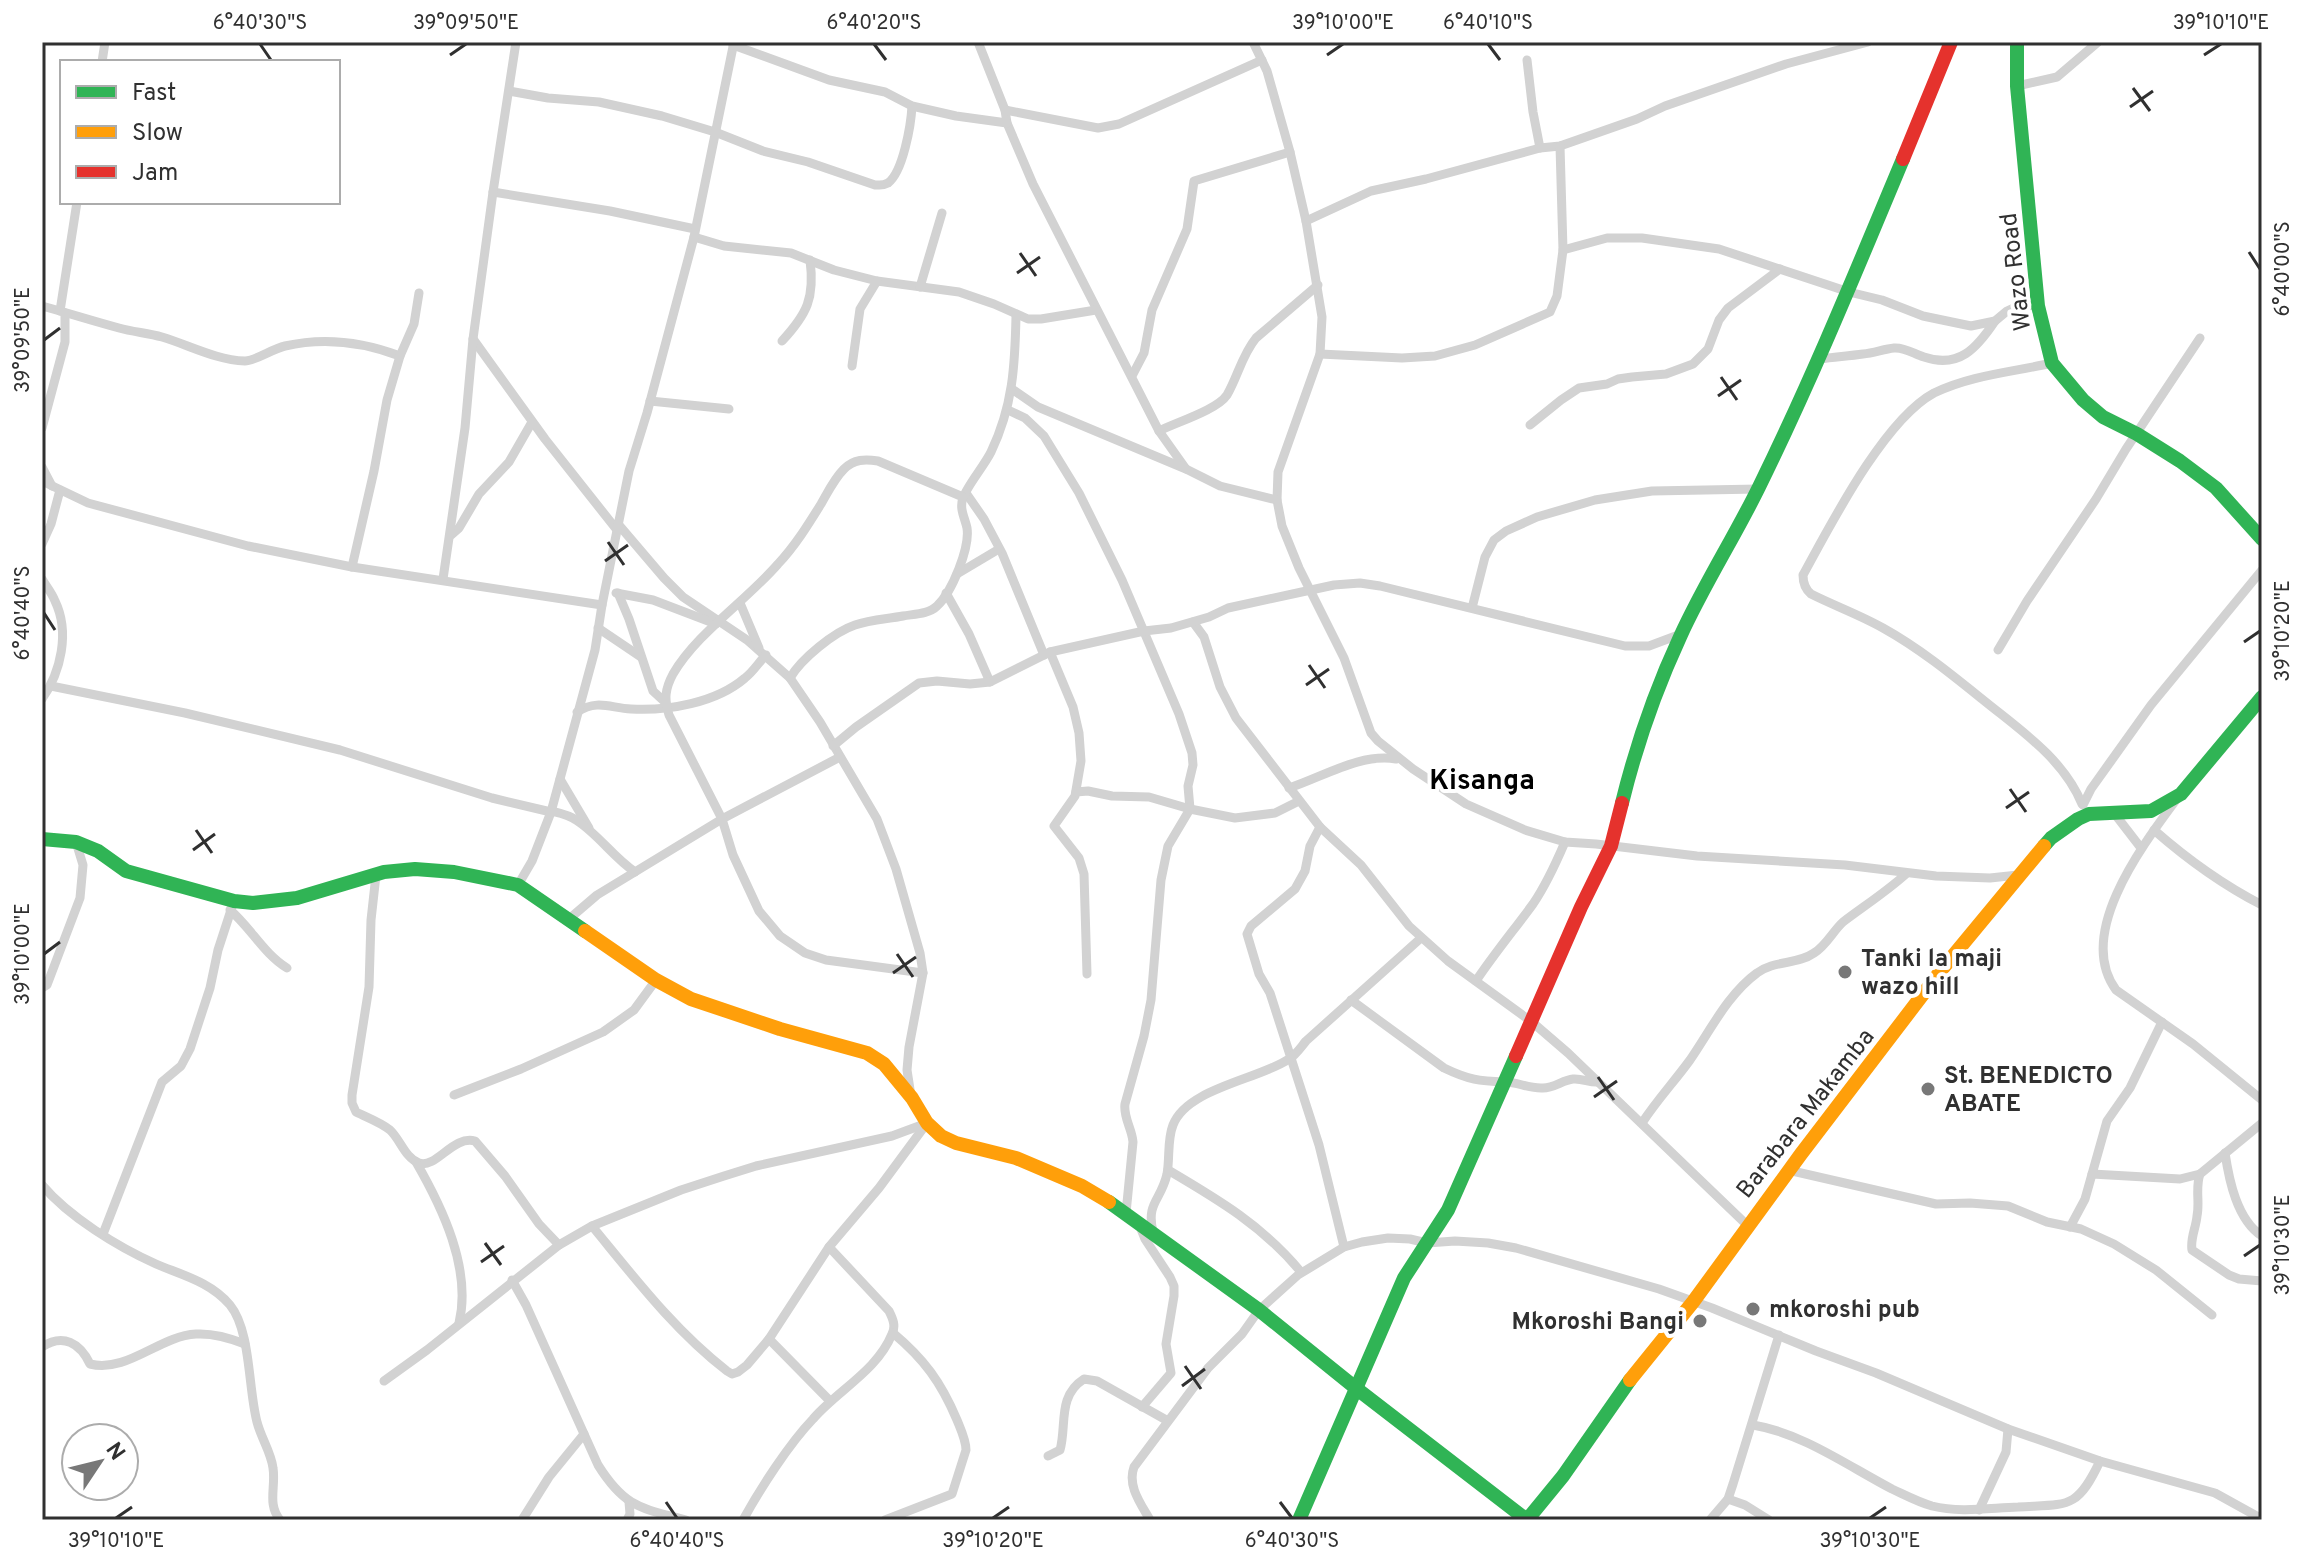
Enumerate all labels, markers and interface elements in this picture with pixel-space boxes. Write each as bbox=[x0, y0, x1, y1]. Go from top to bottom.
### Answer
text: 6°40'30"S bbox=[213, 11, 307, 37]
text: 39°09'50"E bbox=[413, 11, 519, 37]
text: 6°40'20"S bbox=[827, 11, 921, 37]
text: 39°10'00"E bbox=[1292, 11, 1394, 37]
text: 6°40'10"S bbox=[1443, 11, 1533, 37]
text: 39°10'10"E bbox=[2173, 11, 2269, 37]
legend bbox=[60, 60, 340, 204]
text: Fast bbox=[132, 79, 176, 109]
text: Slow bbox=[132, 119, 183, 149]
text: Jam bbox=[132, 159, 178, 189]
street label: Wazo Road bbox=[1995, 211, 2039, 332]
text: 6°40'00"S bbox=[2271, 221, 2297, 317]
text: 39°09'50"E bbox=[11, 287, 37, 393]
text: 6°40'40"S bbox=[11, 566, 37, 660]
text: 39°10'20"E bbox=[2271, 580, 2297, 682]
district label: Kisanga bbox=[1429, 764, 1535, 800]
text: 39°10'00"E bbox=[11, 903, 37, 1005]
place label: Tanki la maji wazo hill bbox=[1861, 945, 2002, 1003]
marker: Tanki la maji wazo hill bbox=[1836, 963, 1854, 981]
street label: Barabara Makamba bbox=[1731, 1023, 1882, 1205]
place label: St. BENEDICTO ABATE bbox=[1944, 1062, 2113, 1120]
marker: St. BENEDICTO ABATE bbox=[1919, 1080, 1937, 1098]
text: 39°10'30"E bbox=[2271, 1194, 2297, 1296]
place label: mkoroshi pub bbox=[1769, 1296, 1920, 1326]
marker: mkoroshi pub bbox=[1744, 1300, 1762, 1318]
place label: Mkoroshi Bangi bbox=[1512, 1308, 1684, 1338]
marker: Mkoroshi Bangi bbox=[1691, 1312, 1709, 1330]
north arrow bbox=[60, 1422, 140, 1502]
text: N bbox=[99, 1438, 130, 1466]
text: 39°10'10"E bbox=[68, 1529, 164, 1555]
text: 6°40'40"S bbox=[630, 1529, 724, 1555]
text: 39°10'20"E bbox=[942, 1529, 1044, 1555]
text: 6°40'30"S bbox=[1245, 1529, 1339, 1555]
text: 39°10'30"E bbox=[1819, 1529, 1921, 1555]

